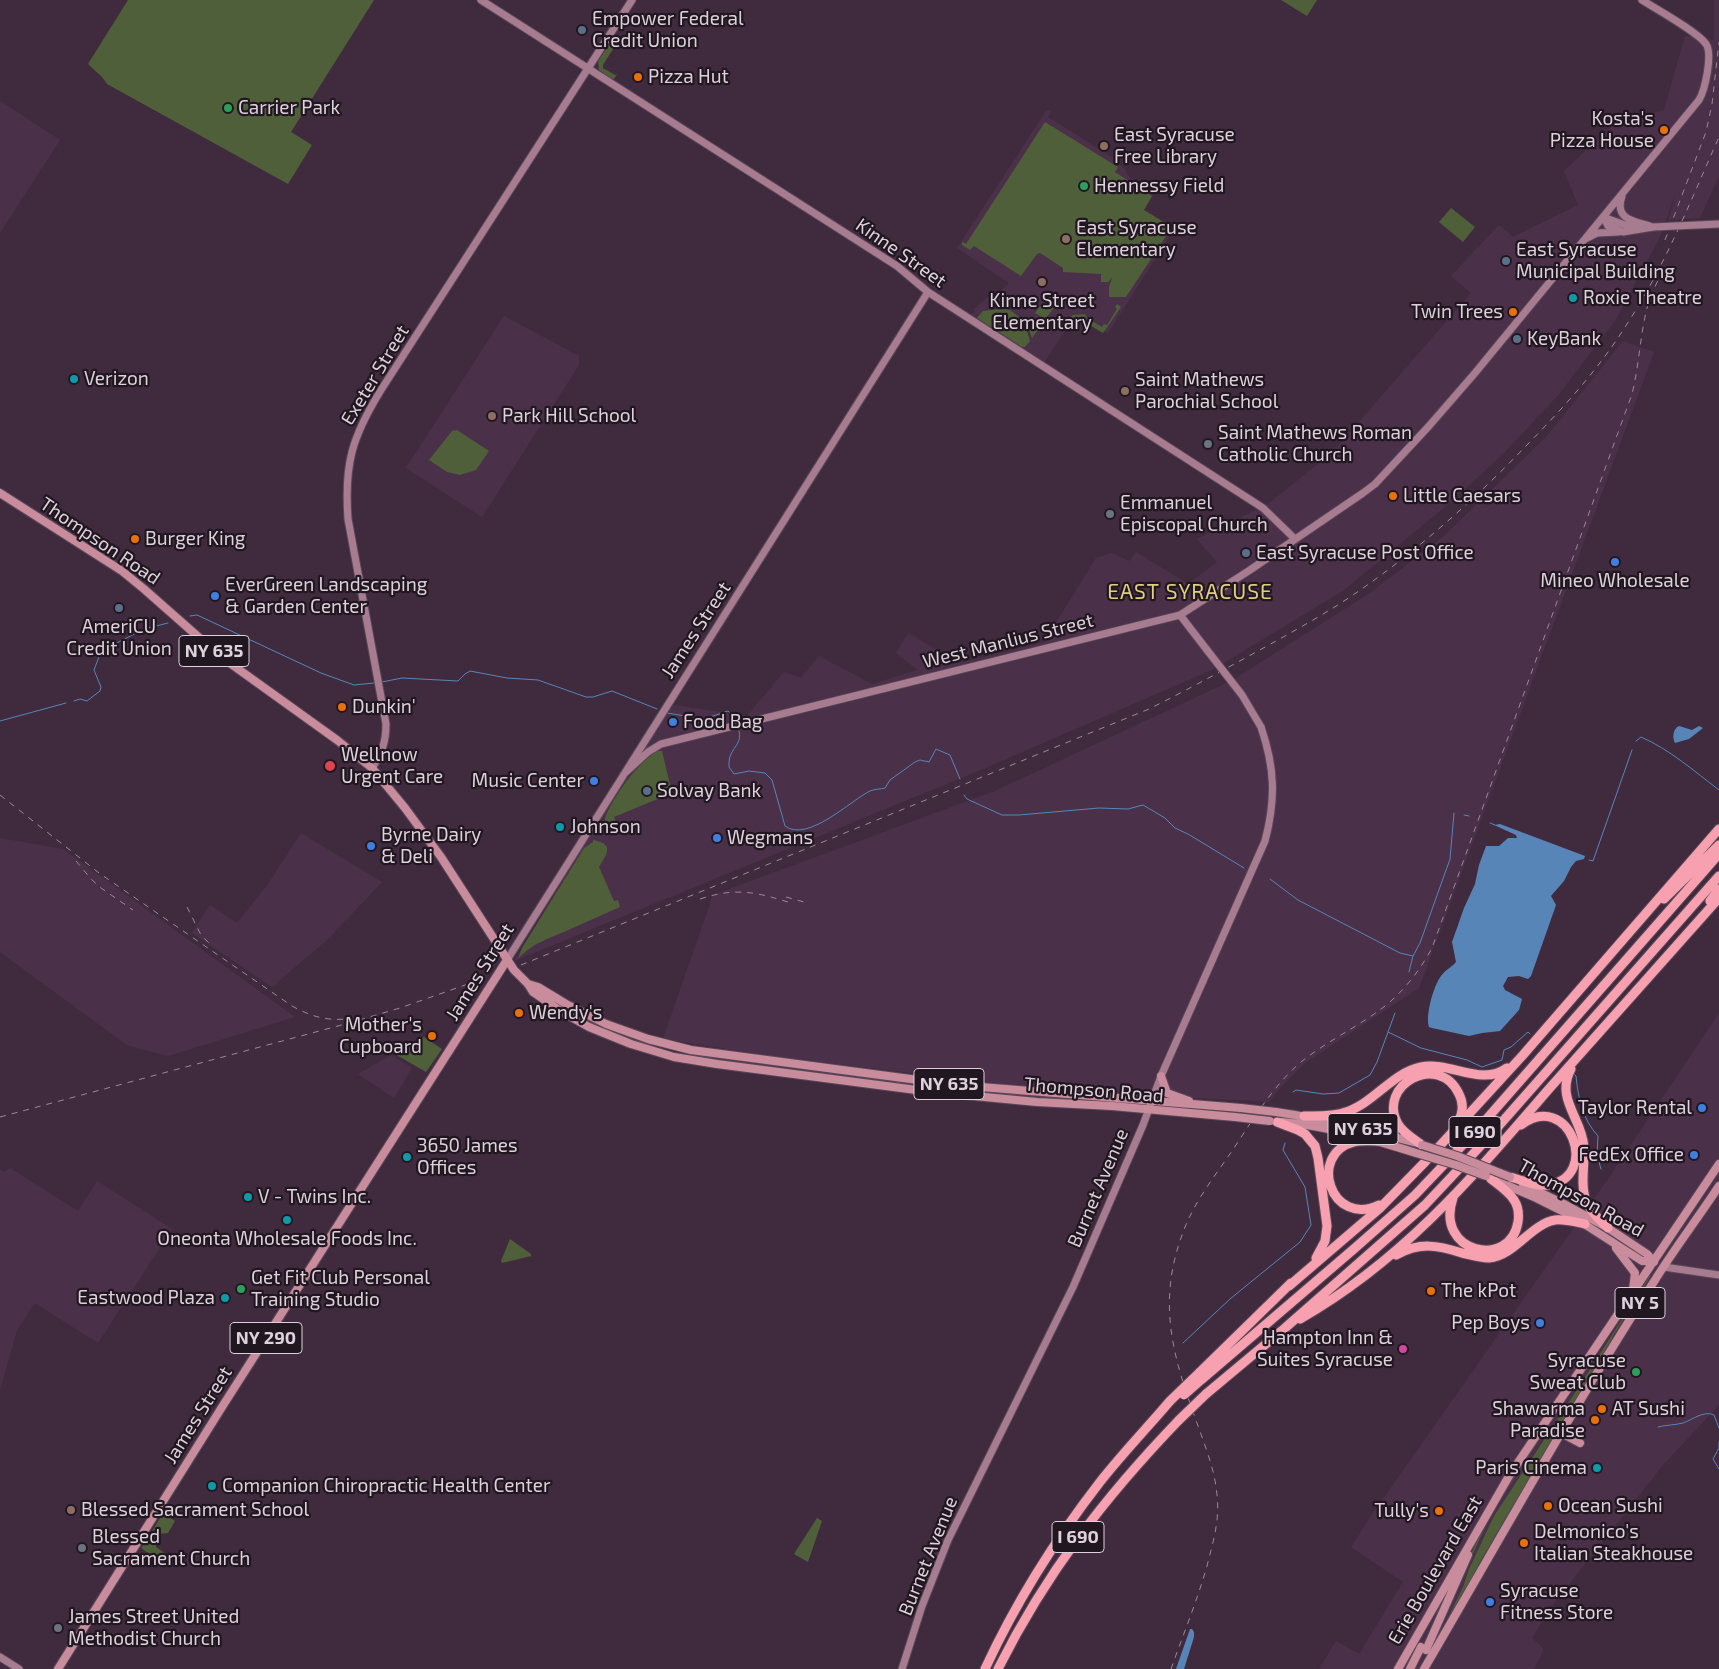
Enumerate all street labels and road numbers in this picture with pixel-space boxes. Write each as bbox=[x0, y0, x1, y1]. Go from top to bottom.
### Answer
street label: Kinne Street bbox=[851, 213, 951, 293]
street label: Exeter Street bbox=[336, 321, 414, 429]
street label: Thompson Road bbox=[36, 492, 164, 590]
street label: James Street bbox=[656, 577, 736, 683]
street label: West Manlius Street bbox=[920, 609, 1096, 673]
road number: NY 635 bbox=[179, 636, 249, 666]
street label: James Street bbox=[441, 919, 519, 1025]
road number: NY 635 bbox=[914, 1068, 984, 1100]
street label: Thompson Road bbox=[1023, 1073, 1165, 1107]
road number: NY 635 bbox=[1328, 1114, 1398, 1144]
road number: I 690 bbox=[1449, 1116, 1501, 1148]
street label: Burnet Avenue bbox=[1063, 1125, 1133, 1251]
street label: Thompson Road bbox=[1514, 1154, 1648, 1242]
road number: NY 5 bbox=[1615, 1288, 1665, 1319]
road number: NY 290 bbox=[230, 1322, 302, 1354]
street label: James Street bbox=[159, 1362, 237, 1468]
street label: Erie Boulevard East bbox=[1383, 1492, 1487, 1648]
street label: Burnet Avenue bbox=[894, 1493, 962, 1619]
road number: I 690 bbox=[1052, 1521, 1104, 1552]

